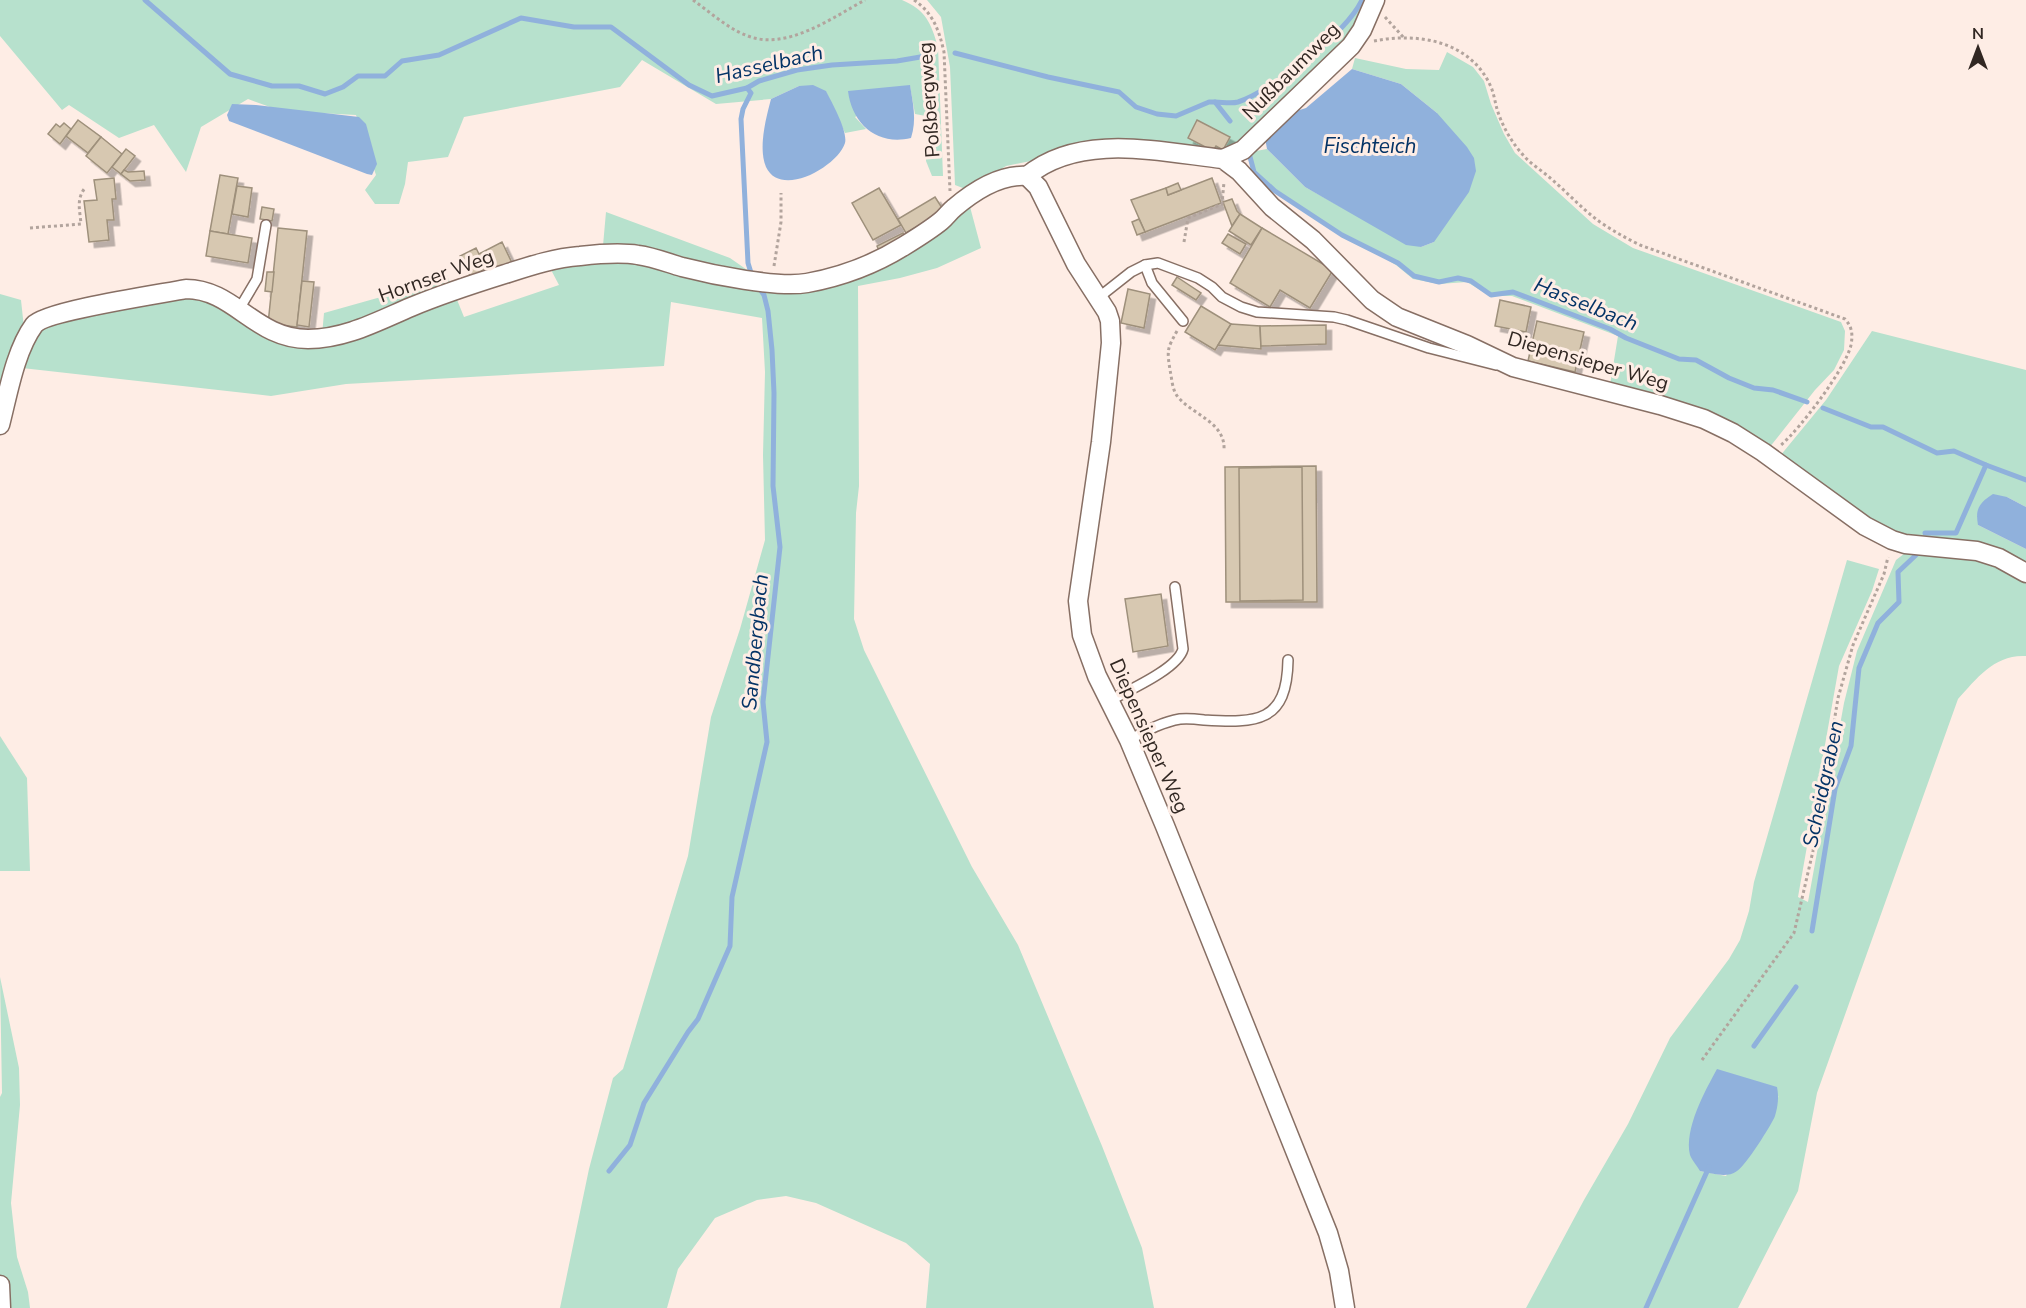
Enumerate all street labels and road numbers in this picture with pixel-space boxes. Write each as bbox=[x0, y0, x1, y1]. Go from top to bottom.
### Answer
street label: Nußbaumweg bbox=[1236, 16, 1346, 126]
street label: Poßbergweg bbox=[911, 41, 947, 159]
street label: Hornser Weg bbox=[375, 243, 497, 309]
street label: Diepensieper Weg bbox=[1504, 325, 1672, 397]
street label: Diepensieper Weg bbox=[1103, 654, 1195, 818]

